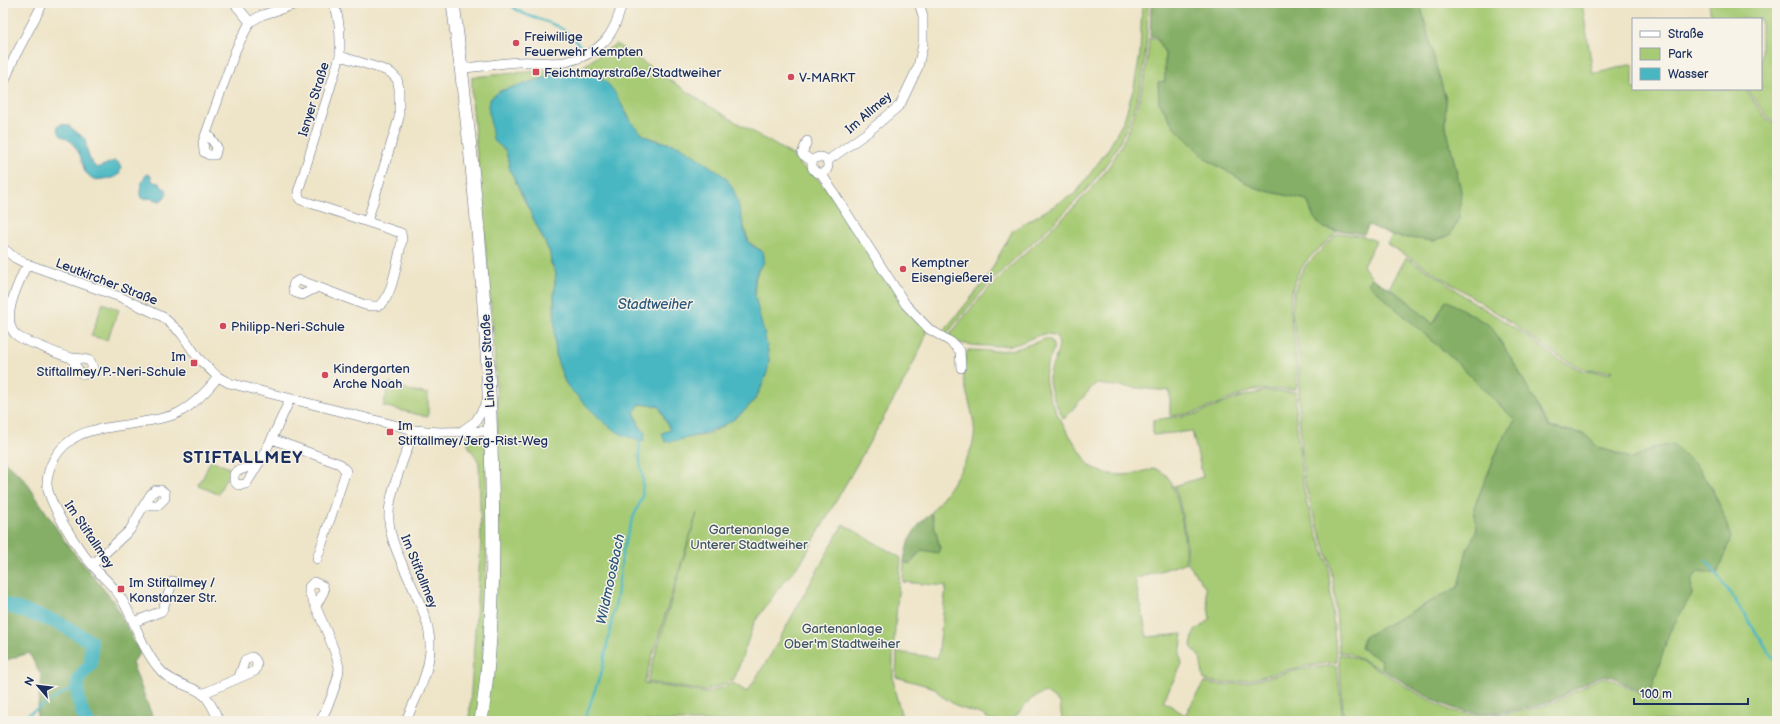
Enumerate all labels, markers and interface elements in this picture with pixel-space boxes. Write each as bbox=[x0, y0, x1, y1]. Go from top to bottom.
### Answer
legend bbox=[1632, 18, 1762, 90]
text: Straße bbox=[1668, 27, 1704, 42]
place label: Freiwillige Feuerwehr Kempten bbox=[524, 29, 643, 60]
marker: Freiwillige Feuerwehr Kempten bbox=[511, 38, 521, 48]
text: Park bbox=[1668, 47, 1692, 62]
street label: Isnyer Straße bbox=[295, 60, 333, 139]
place label: Feichtmayrstraße/Stadtweiher bbox=[544, 65, 721, 81]
marker: Feichtmayrstraße/Stadtweiher bbox=[531, 67, 541, 77]
text: Wasser bbox=[1668, 67, 1709, 82]
place label: V-MARKT bbox=[799, 70, 856, 86]
marker: V-MARKT bbox=[786, 72, 796, 82]
street label: Im Allmey bbox=[842, 88, 895, 137]
street label: Leutkircher Straße bbox=[53, 255, 160, 309]
place label: Kemptner Eisengießerei bbox=[911, 255, 992, 286]
marker: Kemptner Eisengießerei bbox=[898, 264, 908, 274]
water label: Stadtweiher bbox=[618, 296, 693, 313]
street label: Lindauer Straße bbox=[478, 313, 498, 408]
place label: Philipp-Neri-Schule bbox=[231, 319, 345, 335]
marker: Philipp-Neri-Schule bbox=[218, 321, 228, 331]
place label: Im Stiftallmey/P.-Neri-Schule bbox=[37, 349, 186, 380]
marker: Im Stiftallmey/P.-Neri-Schule bbox=[189, 358, 199, 368]
place label: Kindergarten Arche Noah bbox=[333, 361, 410, 392]
marker: Kindergarten Arche Noah bbox=[320, 370, 330, 380]
place label: Im Stiftallmey/Jerg-Rist-Weg bbox=[398, 418, 548, 449]
marker: Im Stiftallmey/Jerg-Rist-Weg bbox=[385, 427, 395, 437]
district label: STIFTALLMEY bbox=[183, 448, 303, 468]
street label: Im Stiftallmey bbox=[61, 498, 118, 571]
park label: Gartenanlage Unterer Stadtweiher bbox=[690, 522, 808, 553]
street label: Im Stiftallmey bbox=[397, 532, 441, 611]
water label: Wildmoosbach bbox=[593, 532, 628, 626]
place label: Im Stiftallmey / Konstanzer Str. bbox=[129, 575, 217, 606]
marker: Im Stiftallmey / Konstanzer Str. bbox=[116, 584, 126, 594]
park label: Gartenanlage Ober'm Stadtweiher bbox=[784, 621, 900, 652]
north arrow bbox=[18, 666, 58, 706]
text: N bbox=[22, 675, 37, 688]
scale bar bbox=[1634, 680, 1748, 706]
text: 100 m bbox=[1640, 687, 1672, 702]

